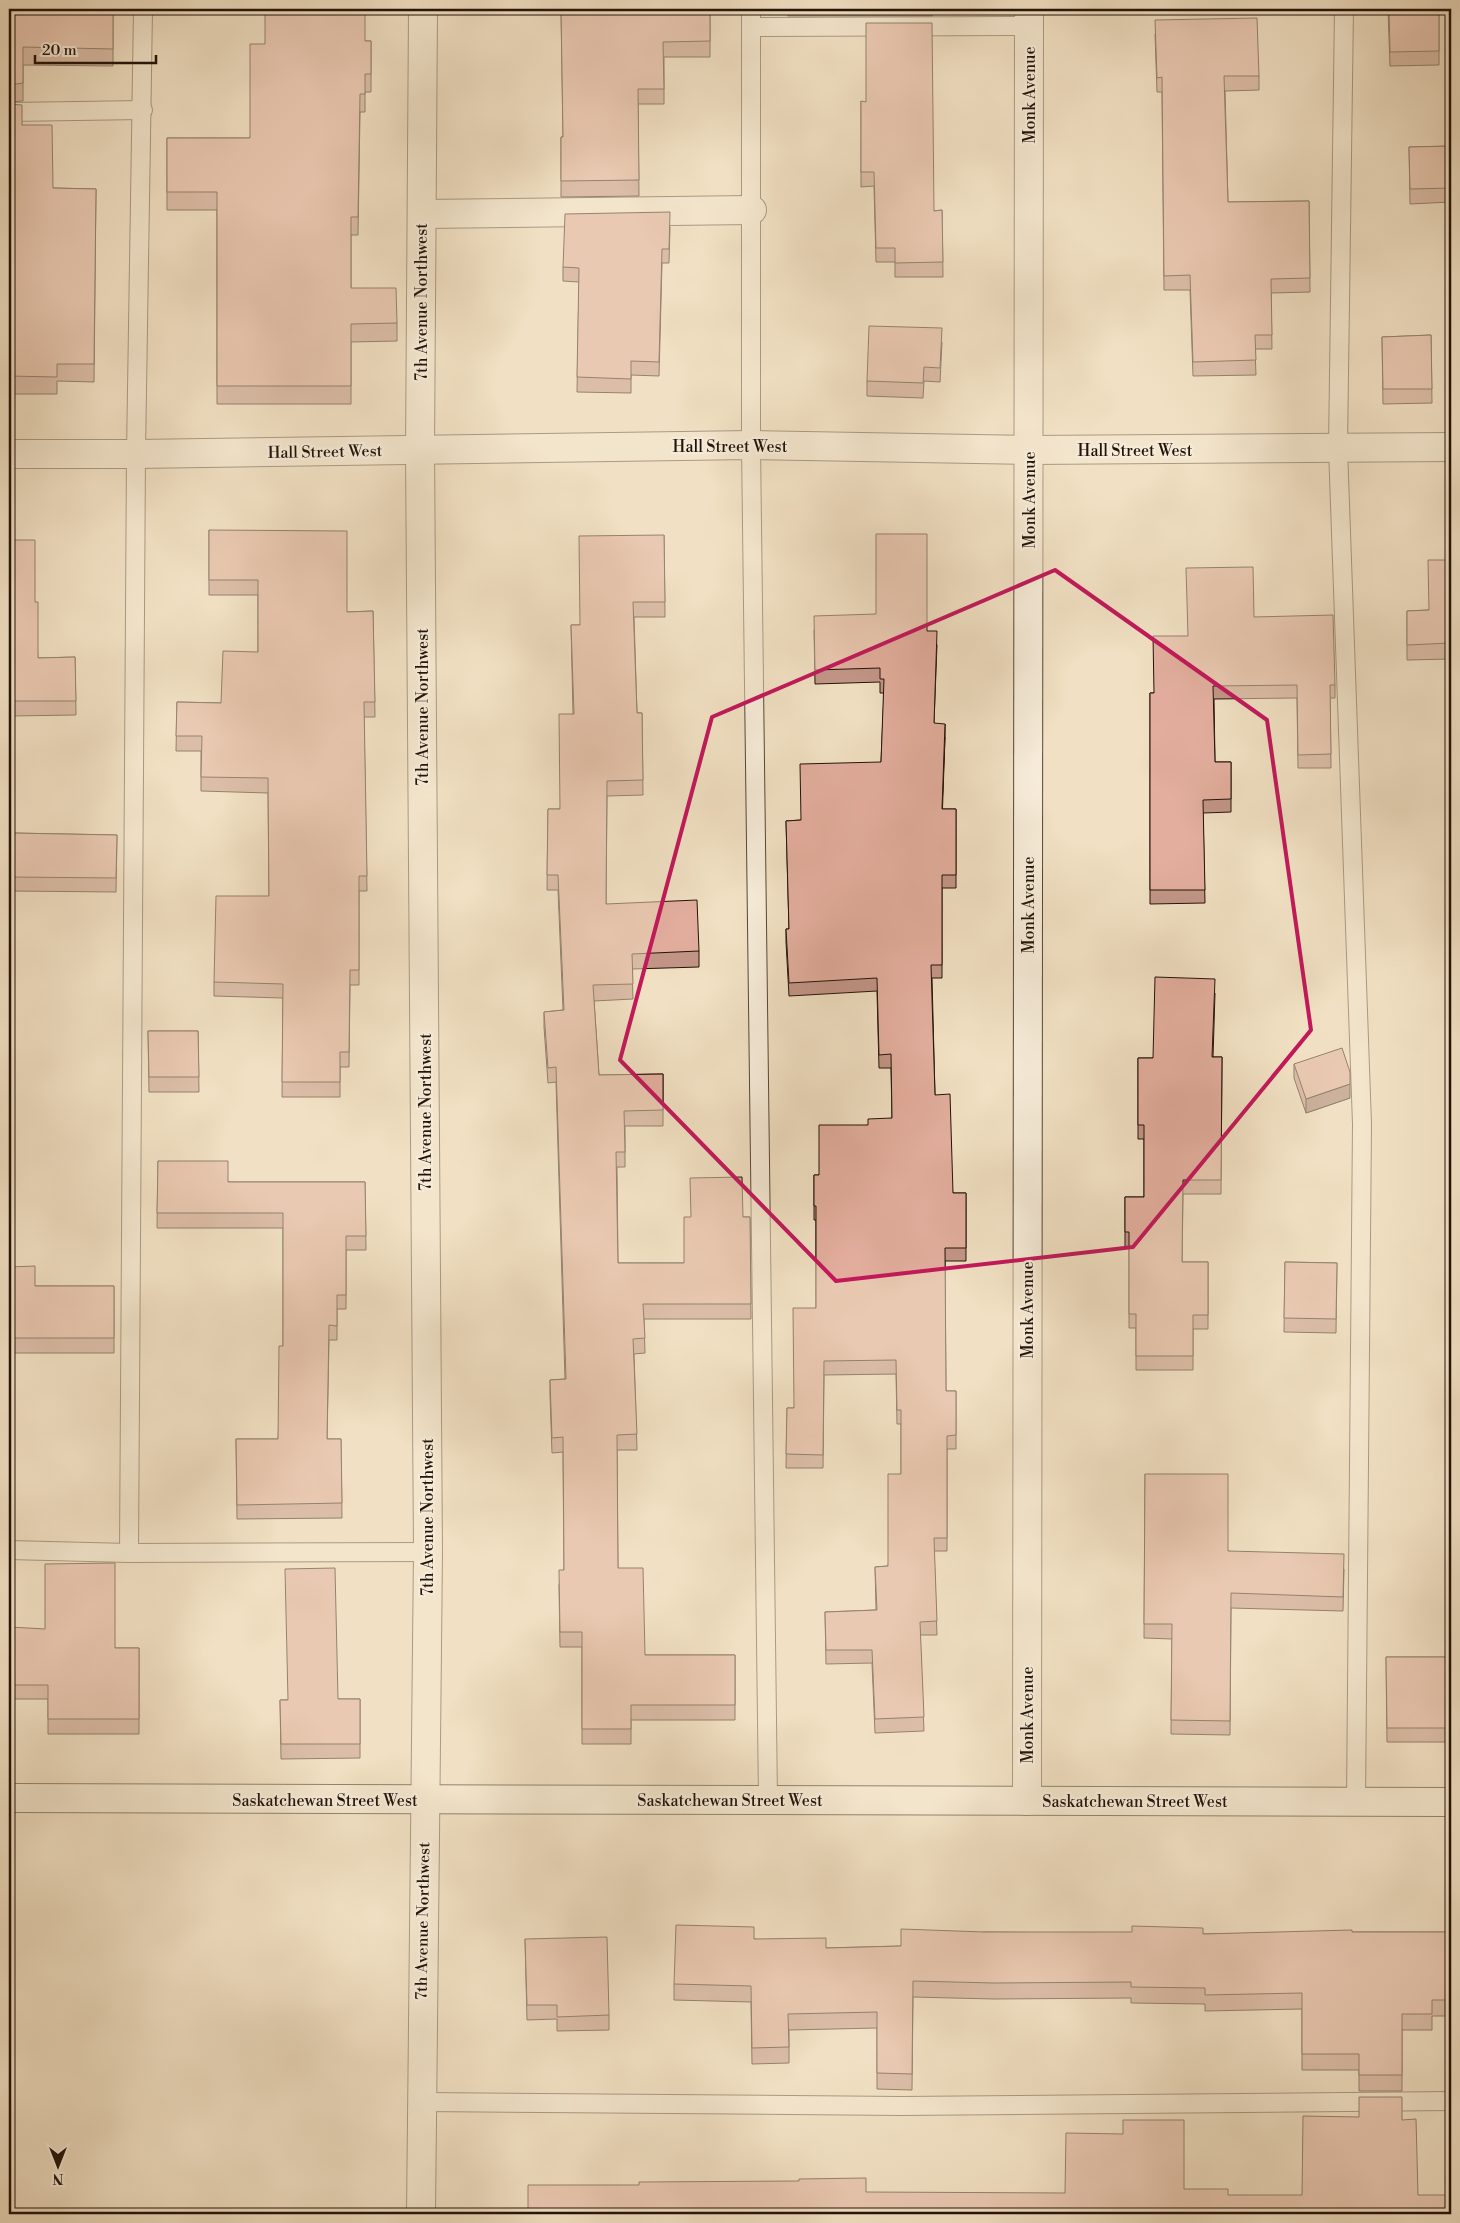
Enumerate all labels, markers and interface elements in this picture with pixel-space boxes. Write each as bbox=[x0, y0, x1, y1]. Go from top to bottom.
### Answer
scale bar bbox=[35, 32, 156, 64]
text: 20 m bbox=[42, 41, 77, 60]
street label: Monk Avenue bbox=[1020, 46, 1040, 144]
street label: 7th Avenue Northwest bbox=[412, 223, 432, 381]
street label: Hall Street West bbox=[673, 437, 788, 457]
street label: Hall Street West bbox=[267, 441, 383, 463]
street label: Hall Street West bbox=[1078, 441, 1193, 461]
street label: Monk Avenue bbox=[1020, 451, 1040, 549]
street label: 7th Avenue Northwest bbox=[413, 628, 433, 786]
street label: Monk Avenue bbox=[1019, 856, 1039, 954]
street label: 7th Avenue Northwest bbox=[416, 1033, 436, 1191]
street label: Monk Avenue bbox=[1018, 1261, 1038, 1359]
street label: 7th Avenue Northwest bbox=[418, 1438, 438, 1596]
street label: Monk Avenue bbox=[1018, 1666, 1038, 1764]
street label: Saskatchewan Street West bbox=[232, 1791, 418, 1811]
street label: Saskatchewan Street West bbox=[637, 1791, 823, 1811]
street label: Saskatchewan Street West bbox=[1042, 1792, 1228, 1812]
street label: 7th Avenue Northwest bbox=[412, 1842, 434, 2000]
north arrow bbox=[32, 2140, 82, 2190]
text: N bbox=[52, 2169, 64, 2187]

